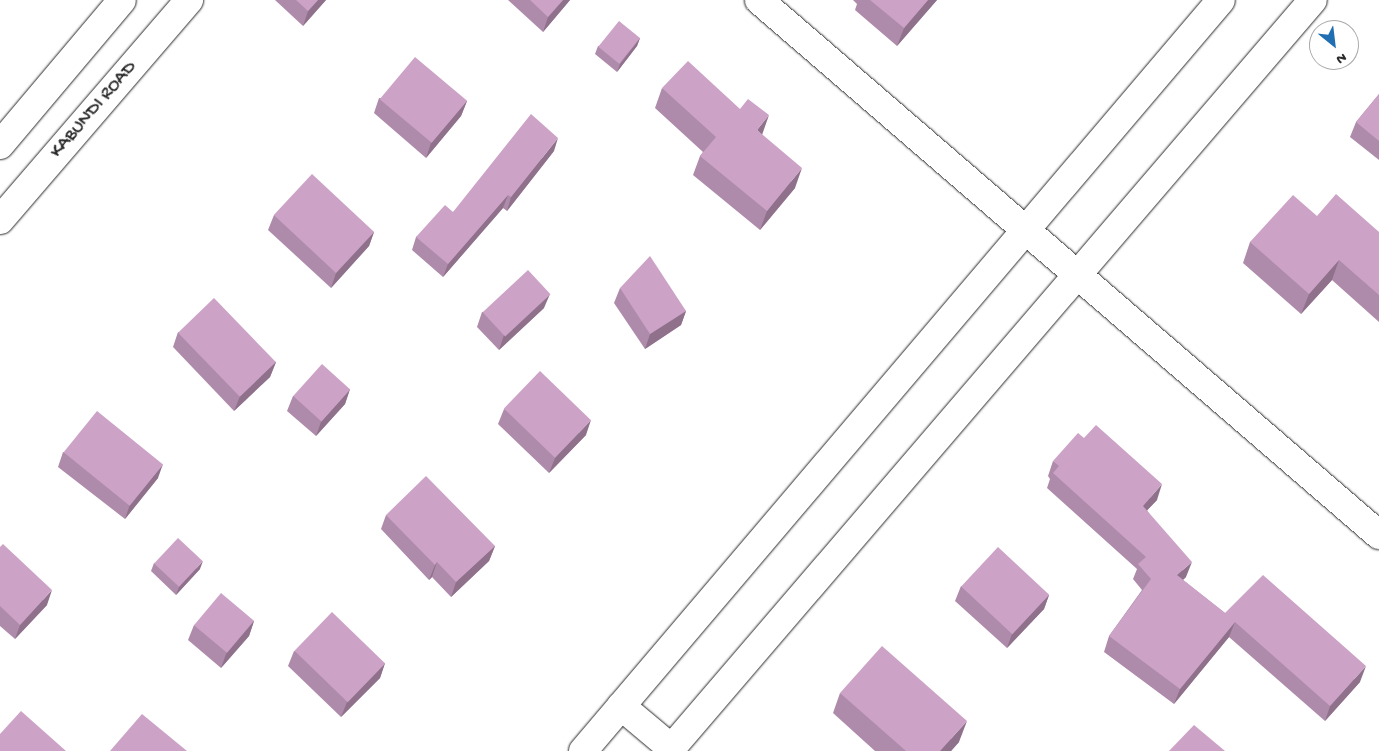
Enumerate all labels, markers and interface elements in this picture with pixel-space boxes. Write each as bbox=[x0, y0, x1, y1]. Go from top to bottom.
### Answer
north arrow bbox=[1309, 20, 1359, 70]
text: N bbox=[1333, 48, 1349, 67]
street label: KABUNDI ROAD bbox=[46, 57, 142, 163]

